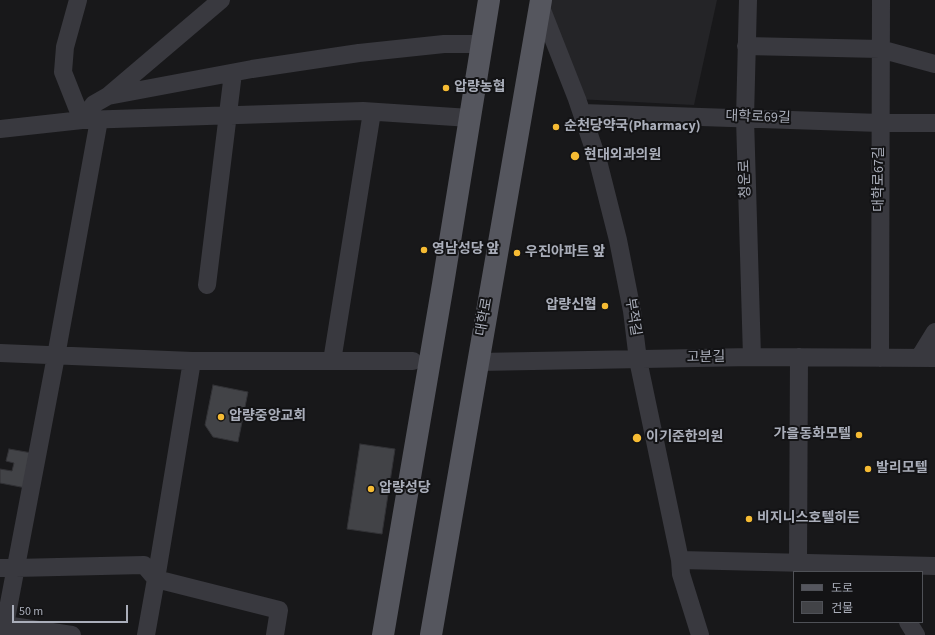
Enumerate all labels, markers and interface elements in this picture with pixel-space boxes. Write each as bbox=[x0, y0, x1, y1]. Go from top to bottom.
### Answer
place label: 압량농협 bbox=[454, 80, 506, 96]
marker: 압량농협 bbox=[441, 83, 451, 93]
street label: 대학로69길 bbox=[725, 108, 791, 128]
place label: 순천당약국(Pharmacy) bbox=[564, 119, 701, 135]
marker: 순천당약국(Pharmacy) bbox=[551, 122, 561, 132]
street label: 대학로67길 bbox=[872, 146, 888, 212]
place label: 현대외과의원 bbox=[584, 148, 661, 164]
marker: 현대외과의원 bbox=[569, 150, 581, 162]
street label: 청운로 bbox=[737, 159, 755, 199]
place label: 영남성당 앞 bbox=[432, 242, 499, 258]
marker: 영남성당 앞 bbox=[419, 245, 429, 255]
place label: 우진아파트 앞 bbox=[525, 245, 605, 261]
marker: 우진아파트 앞 bbox=[512, 248, 522, 258]
street label: 대학로 bbox=[473, 297, 497, 337]
street label: 부적길 bbox=[621, 297, 643, 337]
place label: 압량신협 bbox=[545, 298, 597, 314]
marker: 압량신협 bbox=[600, 301, 610, 311]
street label: 고분길 bbox=[687, 349, 725, 367]
place label: 압량중앙교회 bbox=[229, 409, 306, 425]
marker: 압량중앙교회 bbox=[216, 412, 226, 422]
place label: 가을동화모텔 bbox=[774, 427, 851, 443]
place label: 이기준한의원 bbox=[646, 430, 723, 446]
marker: 가을동화모텔 bbox=[854, 430, 864, 440]
marker: 이기준한의원 bbox=[631, 432, 643, 444]
place label: 발리모텔 bbox=[876, 461, 928, 477]
marker: 발리모텔 bbox=[863, 464, 873, 474]
place label: 압량성당 bbox=[379, 481, 431, 497]
marker: 압량성당 bbox=[366, 484, 376, 494]
place label: 비지니스호텔히든 bbox=[757, 511, 860, 527]
marker: 비지니스호텔히든 bbox=[744, 514, 754, 524]
legend bbox=[793, 571, 923, 623]
text: 도로 bbox=[831, 580, 853, 597]
scale bar bbox=[14, 597, 130, 623]
text: 건물 bbox=[831, 600, 853, 617]
text: 50 m bbox=[19, 603, 43, 620]

